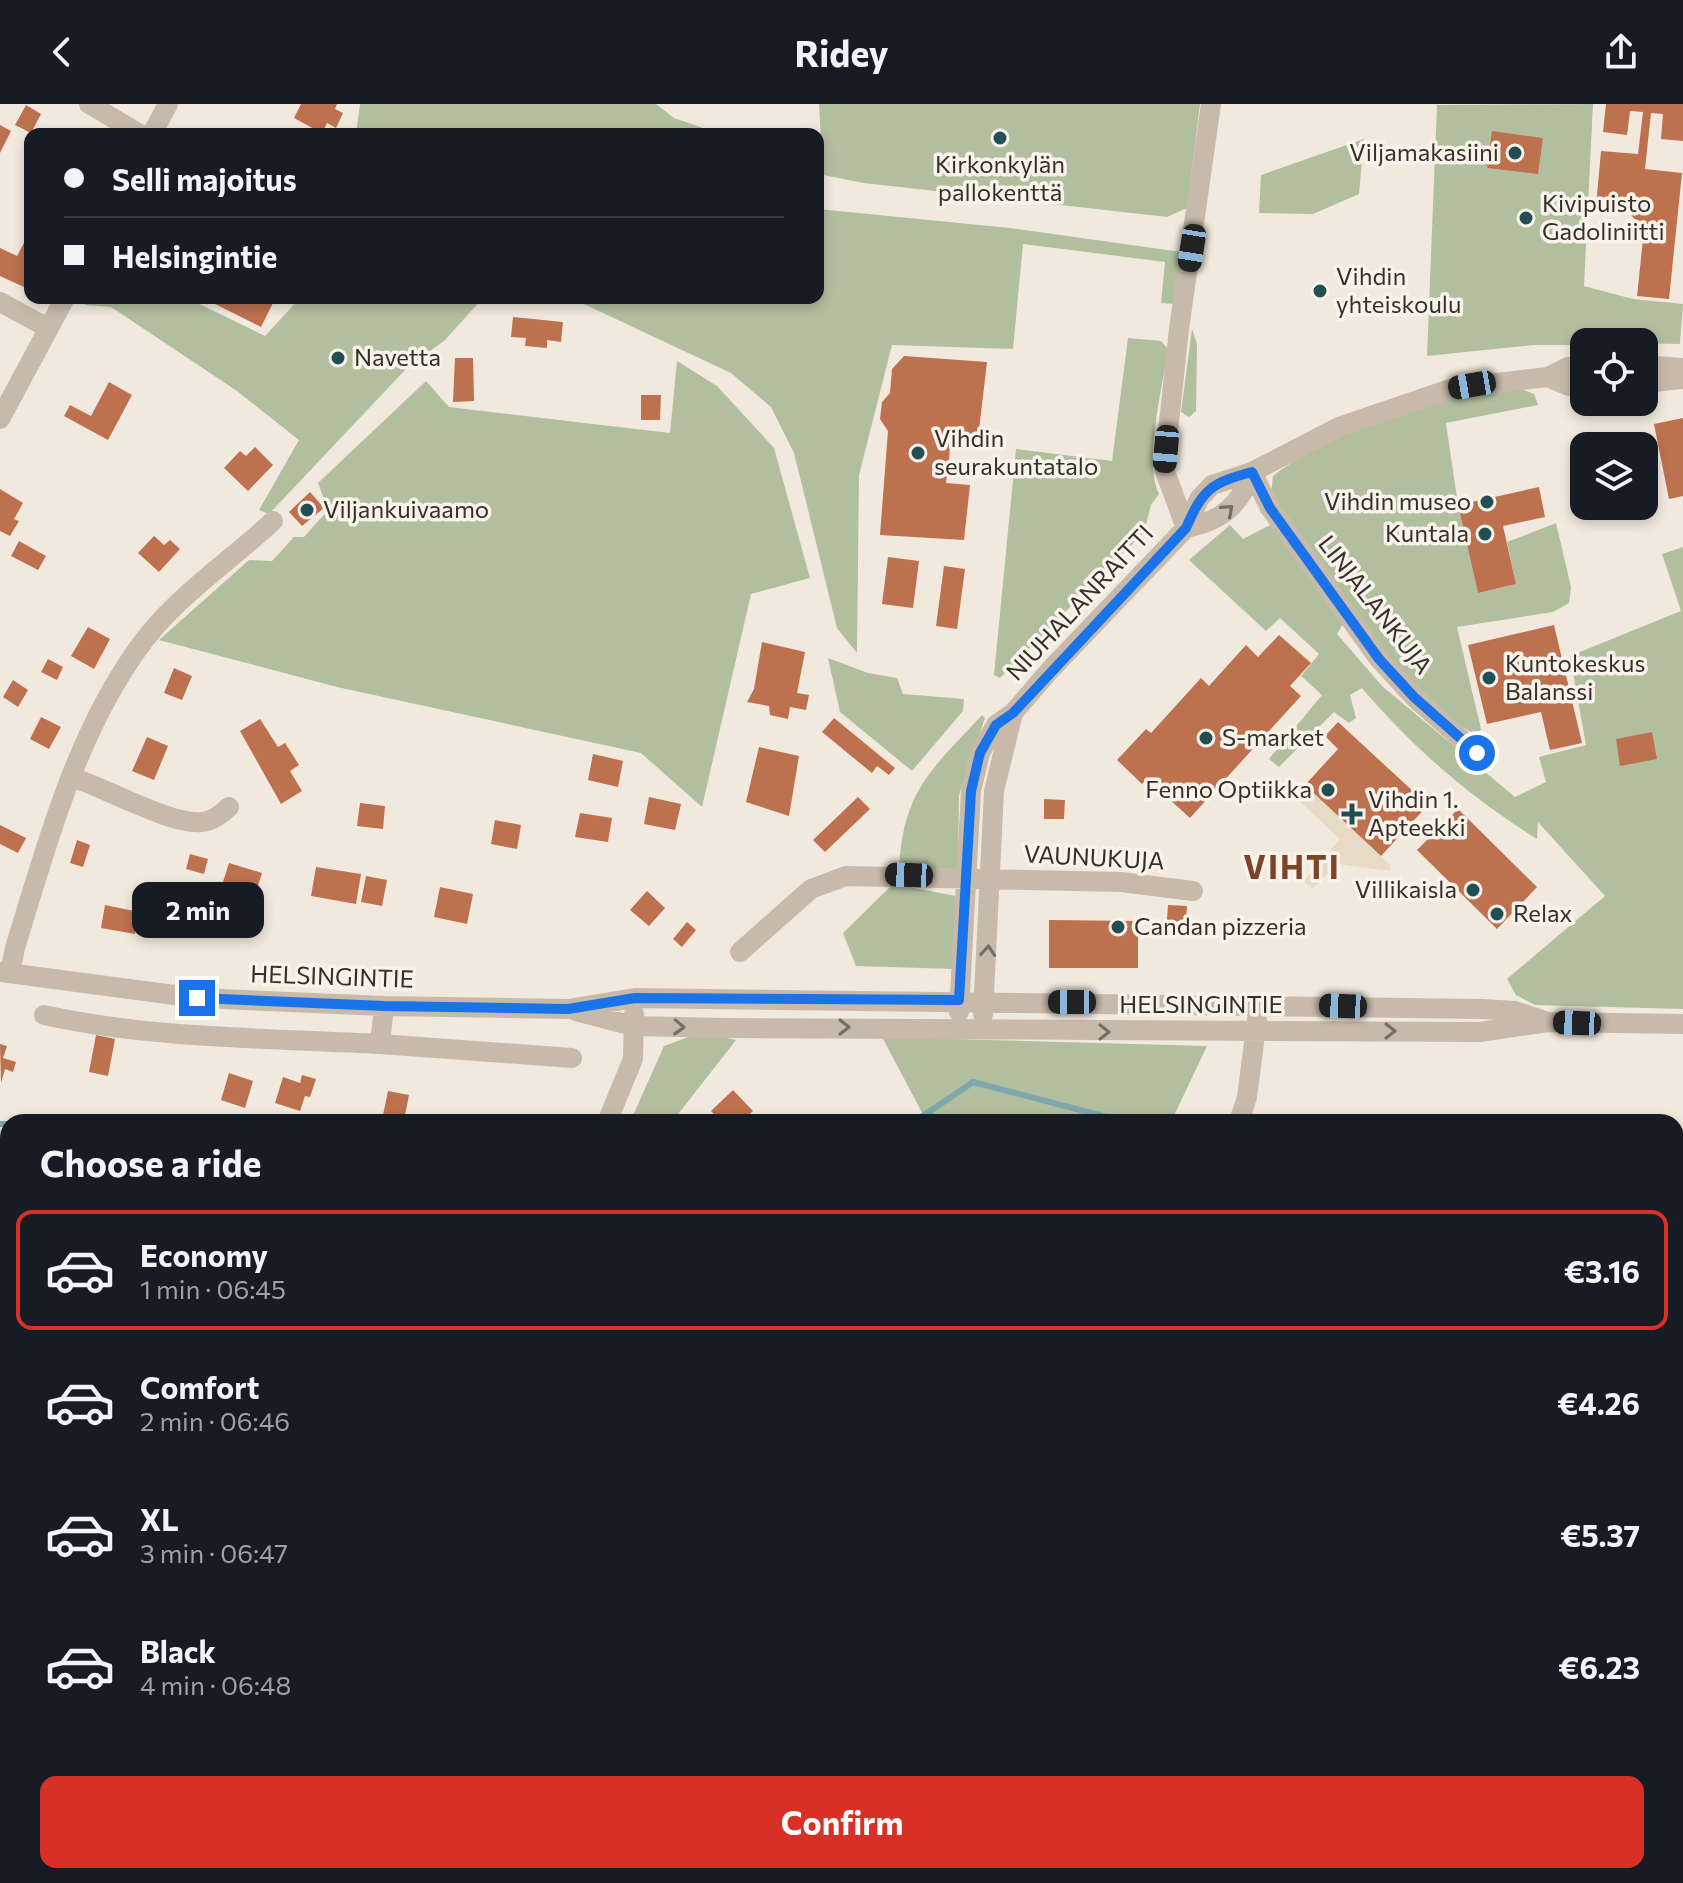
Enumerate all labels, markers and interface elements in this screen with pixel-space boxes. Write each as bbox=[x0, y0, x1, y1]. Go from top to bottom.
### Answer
icon: back bbox=[40, 30, 84, 74]
text: Ridey bbox=[794, 30, 889, 74]
icon: share bbox=[1599, 30, 1643, 74]
marker: Kirkonkylän pallokenttä bbox=[991, 129, 1009, 147]
place label: Viljamakasiini bbox=[1349, 137, 1499, 166]
marker: Viljamakasiini bbox=[1506, 144, 1524, 162]
place label: Kirkonkylän pallokenttä bbox=[935, 149, 1065, 206]
text: Selli majoitus bbox=[112, 160, 297, 197]
place label: Kivipuisto Gadoliniitti bbox=[1542, 188, 1665, 245]
marker: Kivipuisto Gadoliniitti bbox=[1517, 209, 1535, 227]
car bbox=[1176, 222, 1208, 274]
text: Helsingintie bbox=[112, 237, 277, 274]
place label: Vihdin yhteiskoulu bbox=[1336, 261, 1461, 318]
marker: Vihdin yhteiskoulu bbox=[1311, 282, 1329, 300]
map controls bbox=[1570, 328, 1658, 520]
button: locate bbox=[1570, 328, 1658, 416]
place label: Navetta bbox=[354, 342, 441, 371]
marker: Navetta bbox=[329, 349, 347, 367]
car bbox=[1446, 369, 1498, 401]
place label: Vihdin seurakuntatalo bbox=[934, 423, 1098, 480]
car bbox=[1152, 424, 1180, 474]
button: layers bbox=[1570, 432, 1658, 520]
marker: Vihdin seurakuntatalo bbox=[909, 444, 927, 462]
place label: Vihdin museo bbox=[1324, 486, 1471, 515]
marker: Vihdin museo bbox=[1478, 493, 1496, 511]
place label: Viljankuivaamo bbox=[323, 494, 489, 523]
marker: Viljankuivaamo bbox=[298, 501, 316, 519]
one-way arrow bbox=[1218, 505, 1233, 520]
street label: NIUHALANRAITTI bbox=[999, 518, 1158, 686]
place label: Kuntala bbox=[1385, 518, 1469, 547]
marker: Kuntala bbox=[1476, 525, 1494, 543]
street label: LINJALANKUJA bbox=[1313, 529, 1439, 679]
place label: Kuntokeskus Balanssi bbox=[1505, 648, 1645, 705]
marker: Kuntokeskus Balanssi bbox=[1480, 669, 1498, 687]
place label: S-market bbox=[1222, 722, 1324, 751]
marker: S-market bbox=[1197, 729, 1215, 747]
route start bbox=[1459, 735, 1495, 771]
place label: Fenno Optiikka bbox=[1145, 774, 1312, 803]
marker: Fenno Optiikka bbox=[1319, 781, 1337, 799]
place label: Vihdin 1. Apteekki bbox=[1368, 784, 1466, 841]
marker: Vihdin 1. Apteekki bbox=[1343, 805, 1361, 823]
street label: VAUNUKUJA bbox=[1023, 838, 1165, 875]
district label: VIHTI bbox=[1243, 846, 1341, 886]
car bbox=[885, 862, 933, 888]
place label: Villikaisla bbox=[1355, 874, 1457, 903]
marker: Villikaisla bbox=[1464, 881, 1482, 899]
callout: 2 min bbox=[131, 882, 263, 938]
text: 2 min bbox=[166, 894, 230, 925]
place label: Relax bbox=[1513, 898, 1573, 927]
marker: Relax bbox=[1488, 905, 1506, 923]
place label: Candan pizzeria bbox=[1134, 911, 1307, 940]
marker: Candan pizzeria bbox=[1109, 918, 1127, 936]
one-way arrow bbox=[979, 944, 996, 957]
street label: HELSINGINTIE bbox=[250, 958, 414, 993]
route end bbox=[179, 980, 215, 1016]
street label: HELSINGINTIE bbox=[1119, 989, 1283, 1018]
car bbox=[1048, 990, 1096, 1014]
car bbox=[1319, 993, 1367, 1019]
car bbox=[1553, 1010, 1601, 1036]
one-way arrow bbox=[673, 1018, 686, 1035]
one-way arrow bbox=[838, 1018, 851, 1036]
one-way arrow bbox=[1384, 1022, 1397, 1040]
one-way arrow bbox=[1098, 1023, 1111, 1041]
text: Choose a ride bbox=[40, 1140, 261, 1184]
icon: car bbox=[44, 1234, 116, 1306]
text: Economy bbox=[140, 1236, 268, 1273]
text: €3.16 bbox=[1564, 1252, 1640, 1289]
text: 1 min · 06:45 bbox=[140, 1273, 286, 1304]
icon: car bbox=[44, 1366, 116, 1438]
text: Comfort bbox=[140, 1368, 259, 1405]
text: €4.26 bbox=[1557, 1384, 1640, 1421]
text: 2 min · 06:46 bbox=[140, 1405, 290, 1436]
icon: car bbox=[44, 1498, 116, 1570]
text: XL bbox=[140, 1500, 179, 1537]
text: €5.37 bbox=[1560, 1516, 1640, 1553]
text: 3 min · 06:47 bbox=[140, 1537, 288, 1568]
icon: car bbox=[44, 1630, 116, 1702]
text: Black bbox=[140, 1632, 216, 1669]
text: €6.23 bbox=[1558, 1648, 1640, 1685]
text: 4 min · 06:48 bbox=[140, 1669, 291, 1700]
button: Confirm bbox=[40, 1776, 1644, 1868]

